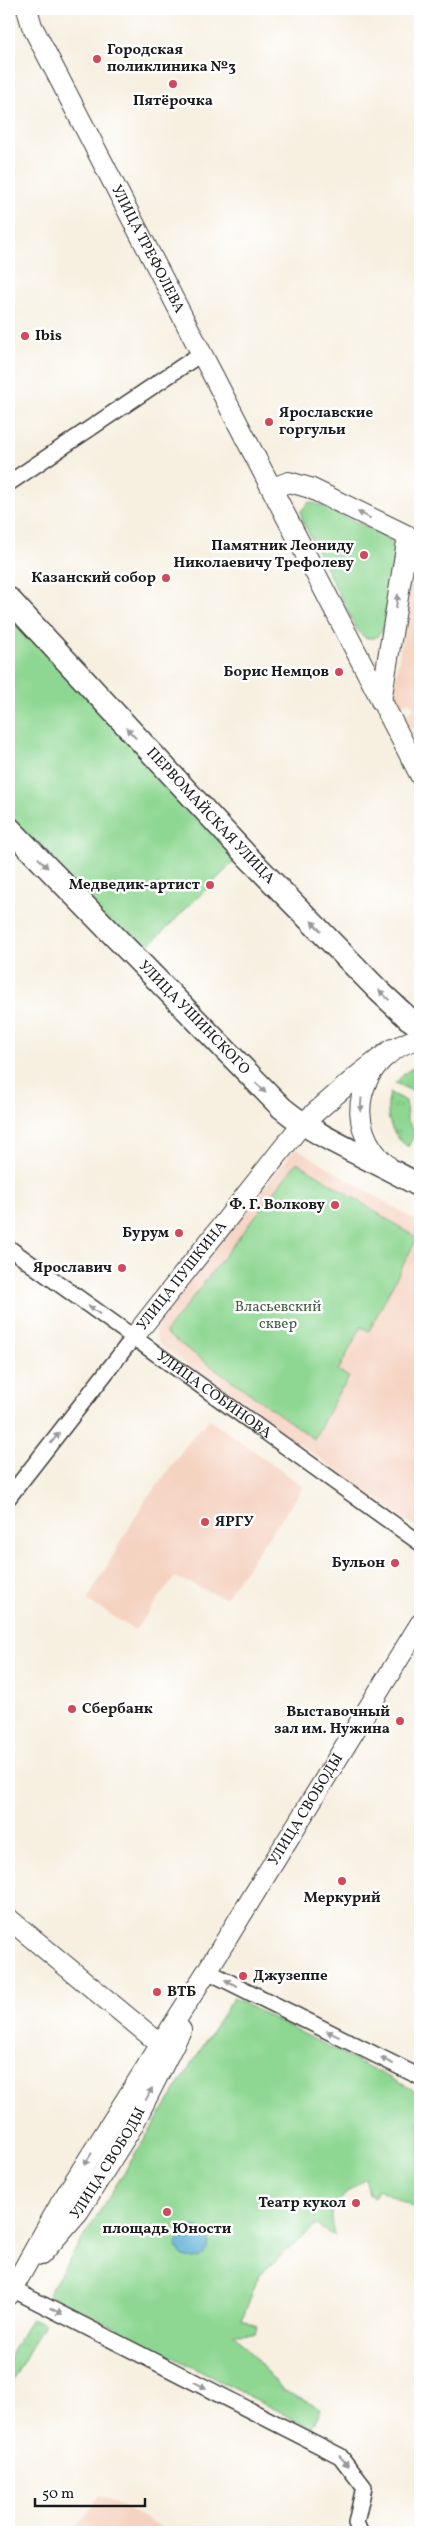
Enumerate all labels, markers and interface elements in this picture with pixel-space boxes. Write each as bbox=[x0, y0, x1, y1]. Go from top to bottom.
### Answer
place label: Городская поликлиника №3 bbox=[107, 40, 236, 78]
marker: Городская поликлиника №3 bbox=[91, 53, 103, 65]
marker: Пятёрочка bbox=[167, 78, 179, 90]
place label: Пятёрочка bbox=[133, 91, 213, 112]
street label: УЛИЦА ТРЕФОЛЕВА bbox=[106, 181, 190, 317]
place label: Ibis bbox=[35, 326, 62, 347]
marker: Ibis bbox=[19, 330, 31, 342]
place label: Ярославские горгульи bbox=[279, 403, 373, 441]
marker: Ярославские горгульи bbox=[263, 416, 275, 428]
one-way arrow bbox=[357, 510, 371, 518]
place label: Памятник Леониду Николаевичу Трефолеву bbox=[173, 536, 355, 574]
marker: Памятник Леониду Николаевичу Трефолеву bbox=[358, 549, 370, 561]
place label: Казанский собор bbox=[31, 568, 156, 589]
marker: Казанский собор bbox=[160, 572, 172, 584]
one-way arrow bbox=[394, 592, 402, 608]
place label: Борис Немцов bbox=[224, 662, 329, 683]
marker: Борис Немцов bbox=[333, 666, 345, 678]
one-way arrow bbox=[125, 727, 137, 739]
street label: ПЕРВОМАЙСКАЯ УЛИЦА bbox=[141, 743, 280, 889]
one-way arrow bbox=[37, 857, 49, 869]
place label: Медведик-артист bbox=[69, 875, 201, 896]
marker: Медведик-артист bbox=[204, 879, 216, 891]
one-way arrow bbox=[310, 920, 322, 932]
street label: УЛИЦА УШИНСКОГО bbox=[133, 956, 255, 1080]
one-way arrow bbox=[378, 989, 390, 1001]
one-way arrow bbox=[255, 1082, 267, 1094]
one-way arrow bbox=[357, 1097, 365, 1113]
place label: Ф. Г. Волкову bbox=[229, 1195, 326, 1216]
marker: Ф. Г. Волкову bbox=[329, 1199, 341, 1211]
street label: УЛИЦА ПУШКИНА bbox=[132, 1216, 232, 1335]
place label: Бурум bbox=[122, 1223, 169, 1244]
marker: Бурум bbox=[173, 1227, 185, 1239]
place label: Ярославич bbox=[33, 1258, 112, 1279]
marker: Ярославич bbox=[116, 1262, 128, 1274]
park label: Власьевский сквер bbox=[235, 1297, 321, 1335]
one-way arrow bbox=[87, 1305, 100, 1315]
street label: УЛИЦА СОБИНОВА bbox=[152, 1346, 276, 1444]
one-way arrow bbox=[50, 1432, 61, 1445]
place label: ЯРГУ bbox=[215, 1512, 254, 1533]
marker: ЯРГУ bbox=[199, 1516, 211, 1528]
place label: Бульон bbox=[332, 1553, 385, 1574]
marker: Бульон bbox=[389, 1557, 401, 1569]
place label: Сбербанк bbox=[82, 1699, 153, 1720]
place label: Выставочный зал им. Нужина bbox=[274, 1702, 390, 1740]
marker: Сбербанк bbox=[66, 1703, 78, 1715]
marker: Выставочный зал им. Нужина bbox=[394, 1715, 406, 1727]
street label: УЛИЦА СВОБОДЫ bbox=[263, 1749, 349, 1870]
marker: Меркурий bbox=[336, 1875, 348, 1887]
place label: Меркурий bbox=[303, 1888, 381, 1909]
place label: Джузеппе bbox=[253, 1966, 328, 1987]
marker: Джузеппе bbox=[237, 1970, 249, 1982]
one-way arrow bbox=[224, 1979, 238, 1987]
place label: ВТБ bbox=[167, 1982, 196, 2003]
marker: ВТБ bbox=[151, 1986, 163, 1998]
one-way arrow bbox=[326, 2030, 341, 2038]
one-way arrow bbox=[380, 2057, 394, 2065]
one-way arrow bbox=[145, 2087, 153, 2102]
street label: УЛИЦА СВОБОДЫ bbox=[66, 2104, 151, 2224]
one-way arrow bbox=[83, 2152, 93, 2165]
place label: Театр кукол bbox=[258, 2193, 346, 2214]
marker: Театр кукол bbox=[350, 2197, 362, 2209]
marker: площадь Юности bbox=[161, 2206, 173, 2218]
place label: площадь Юности bbox=[103, 2219, 232, 2240]
one-way arrow bbox=[49, 2307, 63, 2315]
one-way arrow bbox=[193, 2381, 208, 2389]
one-way arrow bbox=[338, 2455, 349, 2468]
scale bar bbox=[35, 2476, 145, 2508]
text: 50 m bbox=[42, 2484, 74, 2505]

